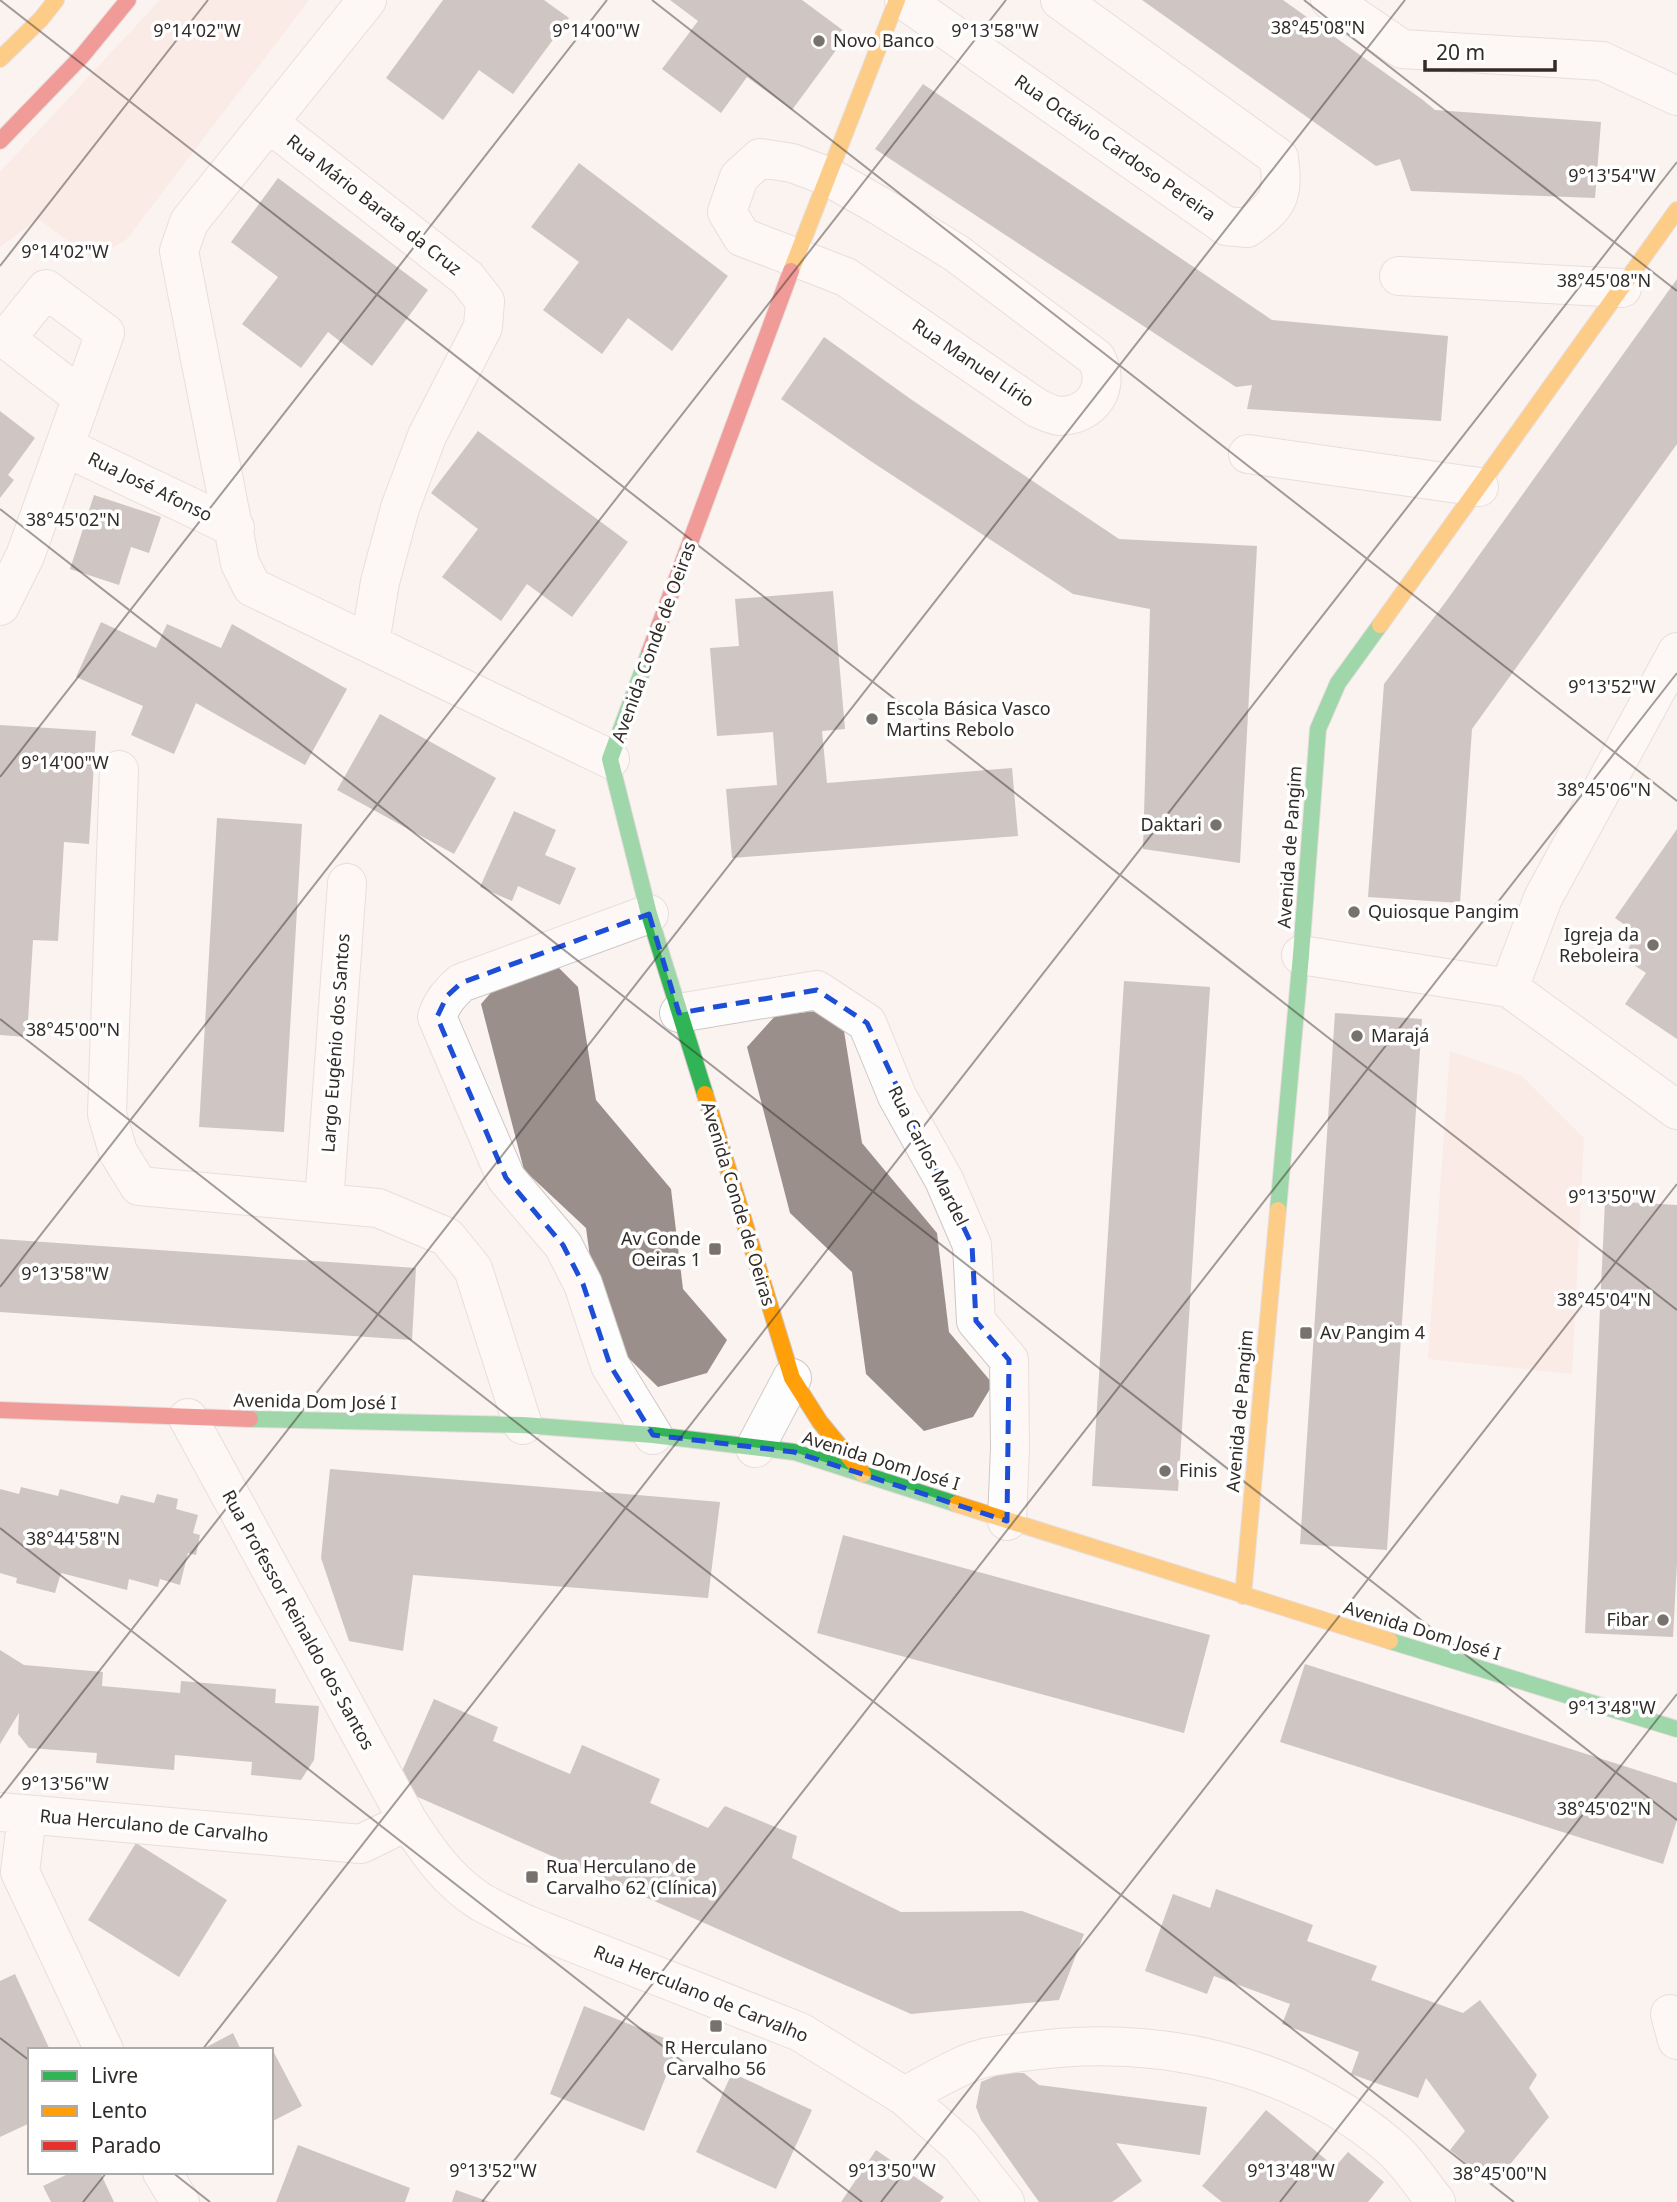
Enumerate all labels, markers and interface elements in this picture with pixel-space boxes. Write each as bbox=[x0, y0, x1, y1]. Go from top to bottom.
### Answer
text: 38°45'08"N bbox=[1271, 15, 1365, 39]
text: 9°14'02"W bbox=[153, 18, 241, 42]
text: 9°14'00"W bbox=[552, 18, 640, 42]
text: 9°13'58"W bbox=[951, 18, 1039, 42]
place label: Novo Banco bbox=[833, 28, 934, 52]
scale bar bbox=[1425, 28, 1554, 72]
marker: Novo Banco bbox=[811, 33, 827, 49]
text: 20 m bbox=[1436, 38, 1485, 66]
street label: Rua Octávio Cardoso Pereira bbox=[1010, 68, 1221, 226]
street label: Rua Mário Barata da Cruz bbox=[282, 128, 467, 280]
text: 9°13'54"W bbox=[1568, 163, 1656, 187]
text: 9°14'02"W bbox=[21, 239, 109, 263]
text: 38°45'08"N bbox=[1557, 268, 1651, 292]
street label: Rua Manuel Lírio bbox=[908, 312, 1039, 412]
street label: Rua José Afonso bbox=[84, 446, 217, 527]
text: 38°45'02"N bbox=[26, 507, 120, 531]
street label: Avenida Conde de Oeiras bbox=[605, 538, 701, 745]
text: 9°13'52"W bbox=[1568, 674, 1656, 698]
place label: Escola Básica Vasco Martins Rebolo bbox=[886, 696, 1051, 741]
marker: Escola Básica Vasco Martins Rebolo bbox=[864, 711, 880, 727]
text: 9°14'00"W bbox=[21, 750, 109, 774]
street label: Avenida de Pangim bbox=[1271, 765, 1307, 929]
text: 38°45'06"N bbox=[1557, 777, 1651, 801]
place label: Daktari bbox=[1140, 812, 1202, 836]
marker: Daktari bbox=[1208, 817, 1224, 833]
place label: Quiosque Pangim bbox=[1368, 899, 1519, 923]
marker: Quiosque Pangim bbox=[1346, 904, 1362, 920]
place label: Igreja da Reboleira bbox=[1559, 922, 1639, 967]
street label: Largo Eugénio dos Santos bbox=[315, 933, 355, 1153]
marker: Igreja da Reboleira bbox=[1645, 937, 1661, 953]
text: 38°45'00"N bbox=[26, 1017, 120, 1041]
place label: Marajá bbox=[1371, 1023, 1429, 1047]
marker: Marajá bbox=[1349, 1028, 1365, 1044]
street label: Rua Carlos Mardel bbox=[883, 1081, 975, 1230]
street label: Avenida Conde de Oeiras bbox=[696, 1099, 781, 1309]
text: 9°13'50"W bbox=[1568, 1184, 1656, 1208]
place label: Av Conde Oeiras 1 bbox=[621, 1226, 701, 1271]
marker: Av Conde Oeiras 1 bbox=[707, 1241, 723, 1257]
text: 9°13'58"W bbox=[21, 1261, 109, 1285]
text: 38°45'04"N bbox=[1557, 1287, 1651, 1311]
place label: Av Pangim 4 bbox=[1320, 1320, 1425, 1344]
marker: Av Pangim 4 bbox=[1298, 1325, 1314, 1341]
street label: Avenida de Pangim bbox=[1220, 1329, 1258, 1493]
street label: Avenida Dom José I bbox=[233, 1388, 397, 1414]
street label: Avenida Dom José I bbox=[800, 1425, 963, 1495]
place label: Finis bbox=[1179, 1458, 1217, 1482]
marker: Finis bbox=[1157, 1463, 1173, 1479]
street label: Rua Professor Reinaldo dos Santos bbox=[217, 1485, 380, 1754]
text: 38°44'58"N bbox=[26, 1526, 120, 1550]
street label: Avenida Dom José I bbox=[1341, 1595, 1504, 1665]
place label: Fibar bbox=[1606, 1607, 1650, 1631]
marker: Fibar bbox=[1655, 1612, 1671, 1628]
text: 9°13'48"W bbox=[1568, 1695, 1656, 1719]
text: 9°13'56"W bbox=[21, 1771, 109, 1795]
text: 38°45'02"N bbox=[1557, 1796, 1651, 1820]
street label: Rua Herculano de Carvalho bbox=[39, 1803, 269, 1847]
place label: Rua Herculano de Carvalho 62 (Clínica) bbox=[546, 1854, 717, 1899]
marker: Rua Herculano de Carvalho 62 (Clínica) bbox=[524, 1869, 540, 1885]
street label: Rua Herculano de Carvalho bbox=[590, 1939, 812, 2047]
marker: R Herculano Carvalho 56 bbox=[708, 2018, 724, 2034]
place label: R Herculano Carvalho 56 bbox=[665, 2035, 767, 2080]
legend bbox=[28, 2048, 273, 2174]
text: Livre bbox=[91, 2061, 138, 2089]
text: Lento bbox=[91, 2096, 147, 2124]
text: Parado bbox=[91, 2131, 161, 2159]
text: 9°13'52"W bbox=[449, 2158, 537, 2182]
text: 9°13'50"W bbox=[848, 2158, 936, 2182]
text: 9°13'48"W bbox=[1247, 2158, 1335, 2182]
text: 38°45'00"N bbox=[1453, 2161, 1547, 2185]

